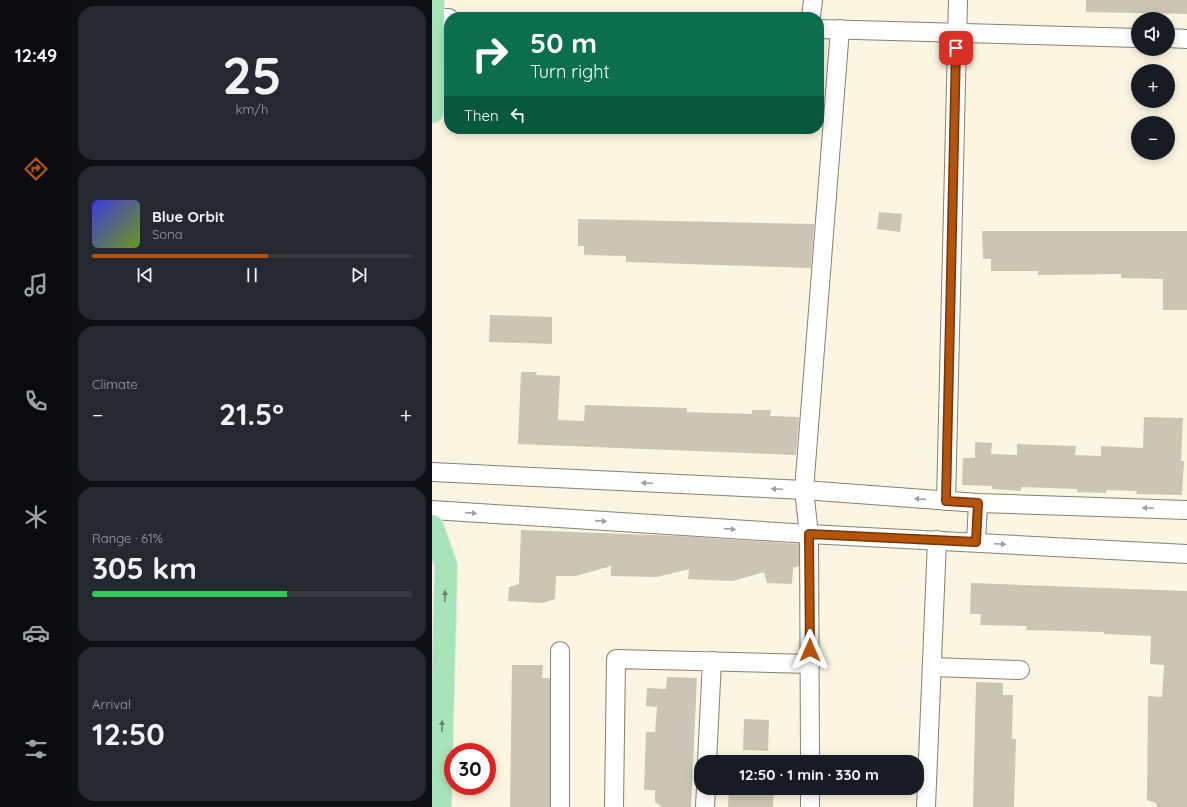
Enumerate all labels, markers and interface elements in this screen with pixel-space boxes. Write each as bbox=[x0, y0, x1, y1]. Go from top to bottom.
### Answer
map controls bbox=[1131, 12, 1175, 160]
button: sound bbox=[1131, 12, 1175, 56]
text: 50 m bbox=[530, 25, 597, 60]
icon: right bbox=[464, 28, 516, 80]
pin bbox=[939, 31, 973, 65]
icon: arrive bbox=[945, 37, 967, 59]
text: 25 bbox=[222, 42, 282, 107]
text: 12:49 bbox=[15, 44, 57, 67]
text: Turn right bbox=[530, 60, 610, 83]
button: + bbox=[1131, 64, 1175, 108]
text: km/h bbox=[236, 101, 268, 117]
icon: left bbox=[507, 104, 529, 126]
text: Then bbox=[464, 106, 499, 125]
button: − bbox=[1131, 116, 1175, 160]
icon: directions bbox=[22, 155, 50, 183]
text: Blue Orbit bbox=[152, 207, 225, 226]
text: Sona bbox=[152, 226, 183, 242]
icon: previous bbox=[134, 264, 156, 286]
icon: pause bbox=[241, 264, 263, 286]
icon: next bbox=[348, 264, 370, 286]
icon: music bbox=[22, 271, 50, 299]
text: Climate bbox=[92, 376, 138, 392]
icon: phone bbox=[22, 387, 50, 415]
text: 21.5° bbox=[219, 395, 284, 433]
text: − bbox=[92, 401, 103, 429]
text: + bbox=[400, 401, 412, 429]
one-way arrow bbox=[641, 479, 653, 486]
one-way arrow bbox=[770, 486, 783, 492]
one-way arrow bbox=[914, 495, 926, 502]
icon: climate bbox=[22, 503, 50, 531]
one-way arrow bbox=[1142, 505, 1154, 512]
one-way arrow bbox=[465, 509, 477, 516]
one-way arrow bbox=[595, 517, 607, 524]
one-way arrow bbox=[724, 526, 737, 532]
text: Range · 61% bbox=[92, 530, 163, 546]
one-way arrow bbox=[994, 540, 1006, 547]
text: 305 km bbox=[92, 549, 197, 587]
one-way arrow bbox=[442, 589, 448, 602]
icon: car bbox=[22, 619, 50, 647]
position arrow bbox=[789, 629, 831, 671]
text: Arrival bbox=[92, 696, 131, 712]
text: 12:50 bbox=[92, 715, 165, 753]
one-way arrow bbox=[439, 719, 445, 732]
icon: filters bbox=[22, 735, 50, 763]
speed limit sign: 30 bbox=[444, 743, 496, 795]
text: 12:50 · 1 min · 330 m bbox=[739, 765, 879, 784]

